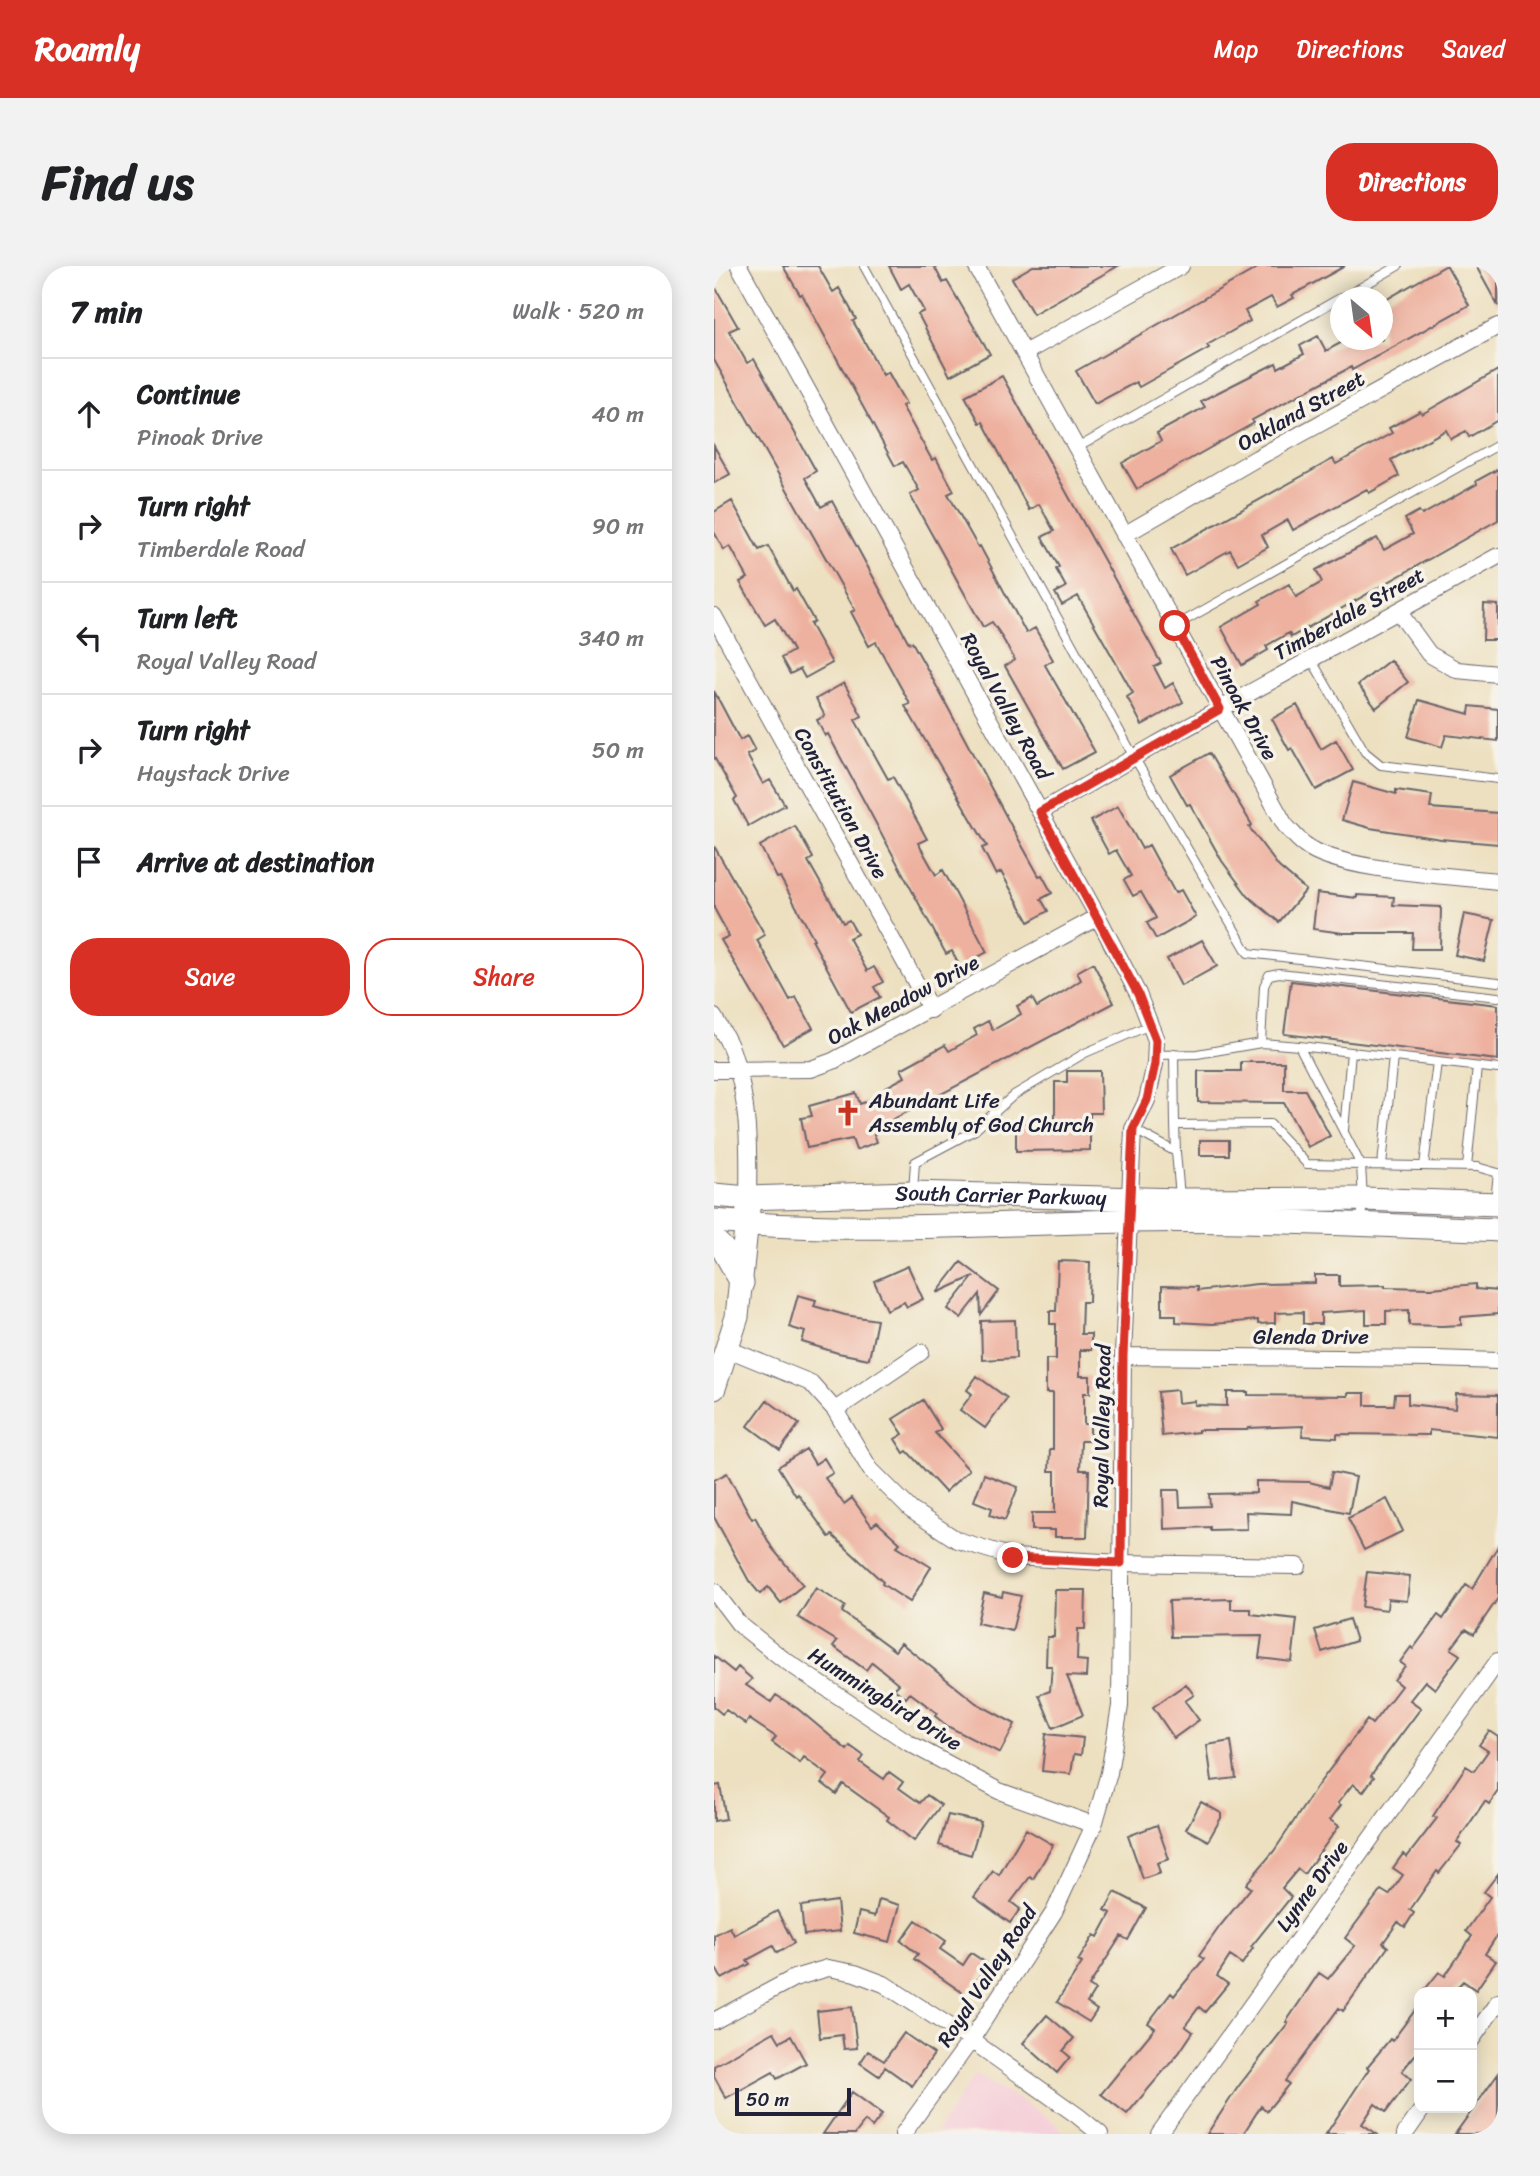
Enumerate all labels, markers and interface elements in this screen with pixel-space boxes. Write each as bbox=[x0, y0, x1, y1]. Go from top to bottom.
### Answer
text: Roamly bbox=[35, 20, 140, 78]
text: Map bbox=[1214, 28, 1258, 70]
text: Directions bbox=[1296, 28, 1404, 70]
text: Saved bbox=[1442, 28, 1505, 70]
text: Find us bbox=[42, 139, 194, 226]
button: Directions bbox=[1326, 143, 1498, 221]
text: 7 min bbox=[70, 285, 142, 339]
north arrow bbox=[1330, 287, 1393, 350]
text: Walk · 520 m bbox=[512, 291, 644, 332]
street label: Oakland Street bbox=[1230, 360, 1372, 462]
text: Continue bbox=[137, 371, 240, 417]
text: 40 m bbox=[591, 394, 644, 435]
icon: ahead bbox=[70, 395, 108, 433]
text: Pinoak Drive bbox=[137, 417, 263, 458]
text: Turn right bbox=[137, 483, 250, 529]
text: 90 m bbox=[592, 506, 644, 547]
icon: right bbox=[70, 507, 108, 545]
text: Timberdale Road bbox=[137, 529, 305, 570]
street label: Timberdale Street bbox=[1266, 557, 1432, 671]
text: Turn left bbox=[137, 595, 237, 641]
route start bbox=[1159, 610, 1190, 641]
text: 340 m bbox=[579, 618, 644, 659]
icon: left bbox=[70, 619, 108, 657]
street label: Royal Valley Road bbox=[950, 625, 1063, 788]
text: Royal Valley Road bbox=[137, 641, 316, 682]
street label: Pinoak Drive bbox=[1199, 648, 1289, 768]
text: Turn right bbox=[137, 707, 250, 753]
street label: Constitution Drive bbox=[783, 720, 899, 886]
text: 50 m bbox=[592, 730, 644, 771]
icon: right bbox=[70, 731, 108, 769]
text: Haystack Drive bbox=[137, 753, 290, 794]
text: Arrive at destination bbox=[137, 839, 374, 885]
icon: arrive bbox=[70, 843, 108, 881]
button: Save bbox=[70, 938, 350, 1016]
button: Share bbox=[364, 938, 644, 1016]
street label: Oak Meadow Drive bbox=[820, 944, 986, 1056]
place label: Abundant Life Assembly of God Church bbox=[868, 1082, 1094, 1144]
church icon: Abundant Life Assembly of God Church bbox=[833, 1098, 863, 1128]
street label: South Carrier Parkway bbox=[895, 1174, 1107, 1217]
street label: Glenda Drive bbox=[1253, 1318, 1369, 1356]
street label: Royal Valley Road bbox=[1082, 1342, 1122, 1508]
route end bbox=[997, 1542, 1028, 1573]
street label: Hummingbird Drive bbox=[800, 1636, 970, 1762]
street label: Lynne Drive bbox=[1265, 1832, 1359, 1940]
street label: Royal Valley Road bbox=[927, 1895, 1049, 2055]
map controls bbox=[1414, 1987, 1477, 2113]
button: + bbox=[1414, 1987, 1477, 2050]
button: − bbox=[1414, 2050, 1477, 2113]
text: 50 m bbox=[746, 2083, 789, 2116]
scale bar bbox=[735, 2085, 850, 2117]

